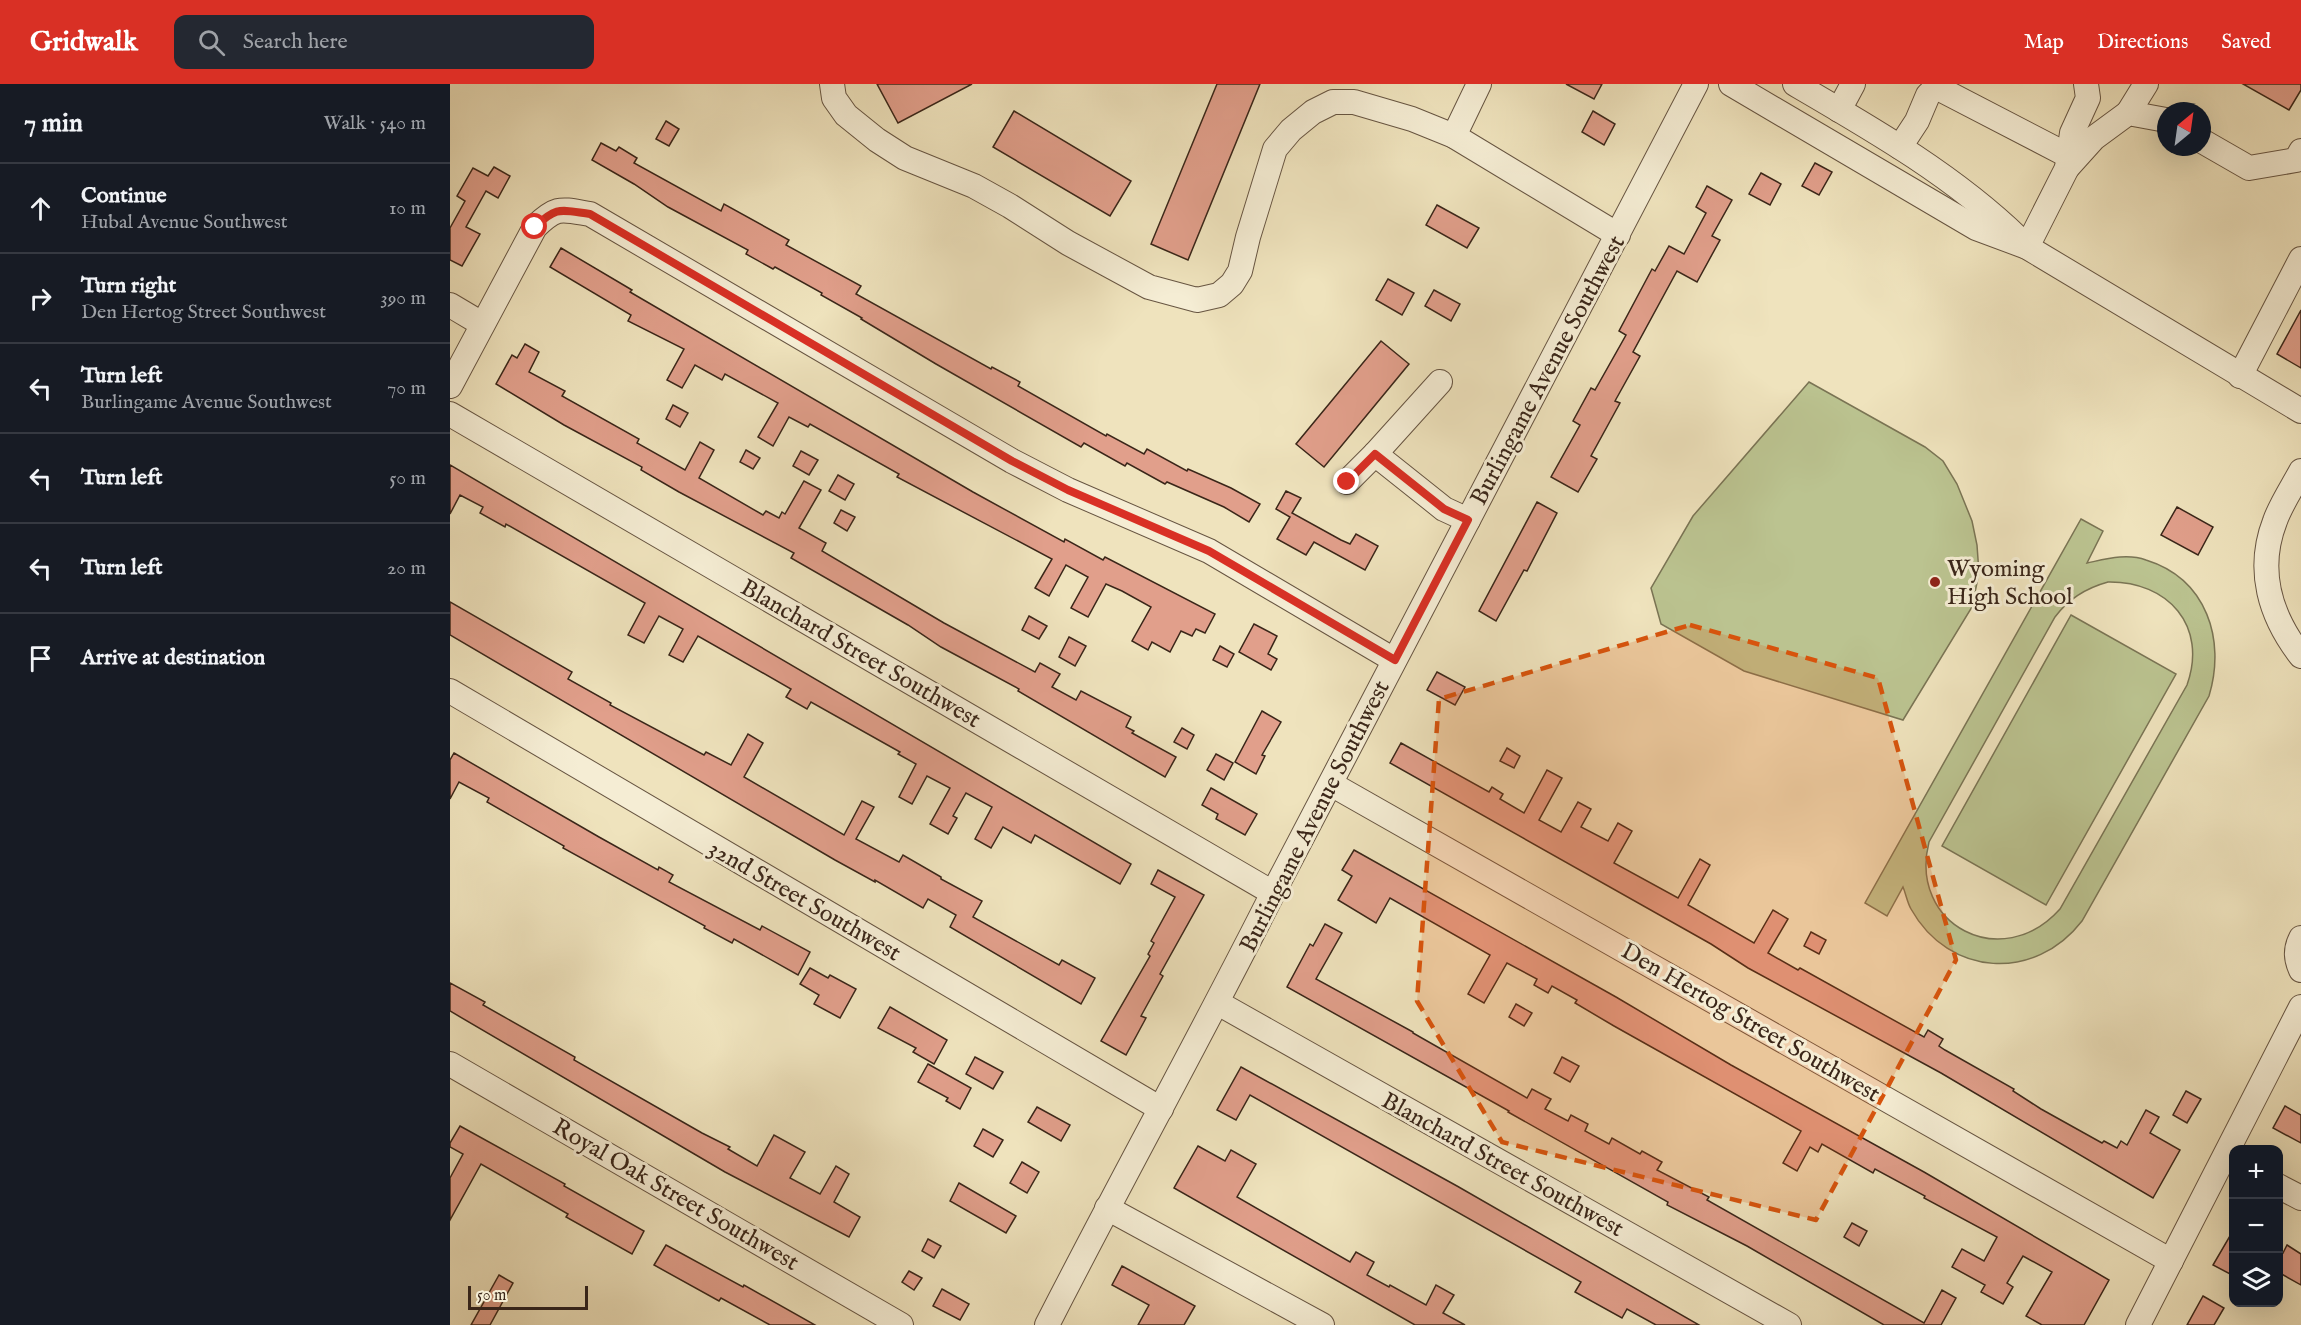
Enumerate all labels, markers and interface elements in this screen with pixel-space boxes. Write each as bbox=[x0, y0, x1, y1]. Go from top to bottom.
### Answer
search box bbox=[174, 15, 594, 69]
text: Gridwalk bbox=[30, 25, 138, 60]
icon: search bbox=[195, 26, 228, 59]
text: Search here bbox=[243, 28, 348, 56]
text: Map bbox=[2024, 29, 2064, 56]
text: Directions bbox=[2097, 29, 2188, 56]
text: Saved bbox=[2221, 29, 2271, 56]
north arrow bbox=[2157, 102, 2211, 156]
text: 7 min bbox=[24, 107, 83, 140]
text: Walk · 540 m bbox=[324, 111, 426, 136]
text: Continue bbox=[81, 182, 167, 210]
icon: ahead bbox=[24, 192, 57, 225]
text: 10 m bbox=[389, 196, 426, 221]
text: Hubal Avenue Southwest bbox=[81, 210, 288, 235]
route start bbox=[521, 213, 547, 239]
street label: Burlingame Avenue Southwest bbox=[1464, 230, 1633, 511]
text: Turn right bbox=[81, 272, 176, 300]
icon: right bbox=[24, 282, 57, 315]
text: 390 m bbox=[380, 286, 426, 311]
text: Den Hertog Street Southwest bbox=[81, 300, 326, 325]
text: Turn left bbox=[81, 362, 163, 390]
icon: left bbox=[24, 372, 57, 405]
text: 70 m bbox=[387, 376, 426, 401]
text: Burlingame Avenue Southwest bbox=[81, 390, 332, 415]
icon: left bbox=[24, 462, 57, 495]
text: Turn left bbox=[81, 464, 163, 492]
text: 50 m bbox=[389, 466, 426, 491]
route end bbox=[1333, 468, 1359, 494]
icon: left bbox=[24, 552, 57, 585]
text: Turn left bbox=[81, 554, 163, 582]
place label: Wyoming High School bbox=[1947, 554, 2073, 613]
text: 20 m bbox=[387, 556, 426, 581]
street label: Blanchard Street Southwest bbox=[735, 573, 986, 736]
marker: Wyoming High School bbox=[1928, 575, 1942, 589]
icon: arrive bbox=[24, 642, 57, 675]
text: Arrive at destination bbox=[81, 644, 265, 672]
street label: Burlingame Avenue Southwest bbox=[1233, 675, 1398, 958]
street label: 32nd Street Southwest bbox=[702, 834, 906, 969]
street label: Den Hertog Street Southwest bbox=[1615, 936, 1885, 1110]
street label: Blanchard Street Southwest bbox=[1376, 1086, 1629, 1245]
street label: Royal Oak Street Southwest bbox=[546, 1112, 804, 1279]
map controls bbox=[2229, 1145, 2283, 1307]
button: + bbox=[2229, 1145, 2283, 1199]
button: − bbox=[2229, 1199, 2283, 1253]
button: layers bbox=[2229, 1253, 2283, 1307]
scale bar bbox=[468, 1283, 588, 1310]
text: 50 m bbox=[477, 1286, 506, 1306]

